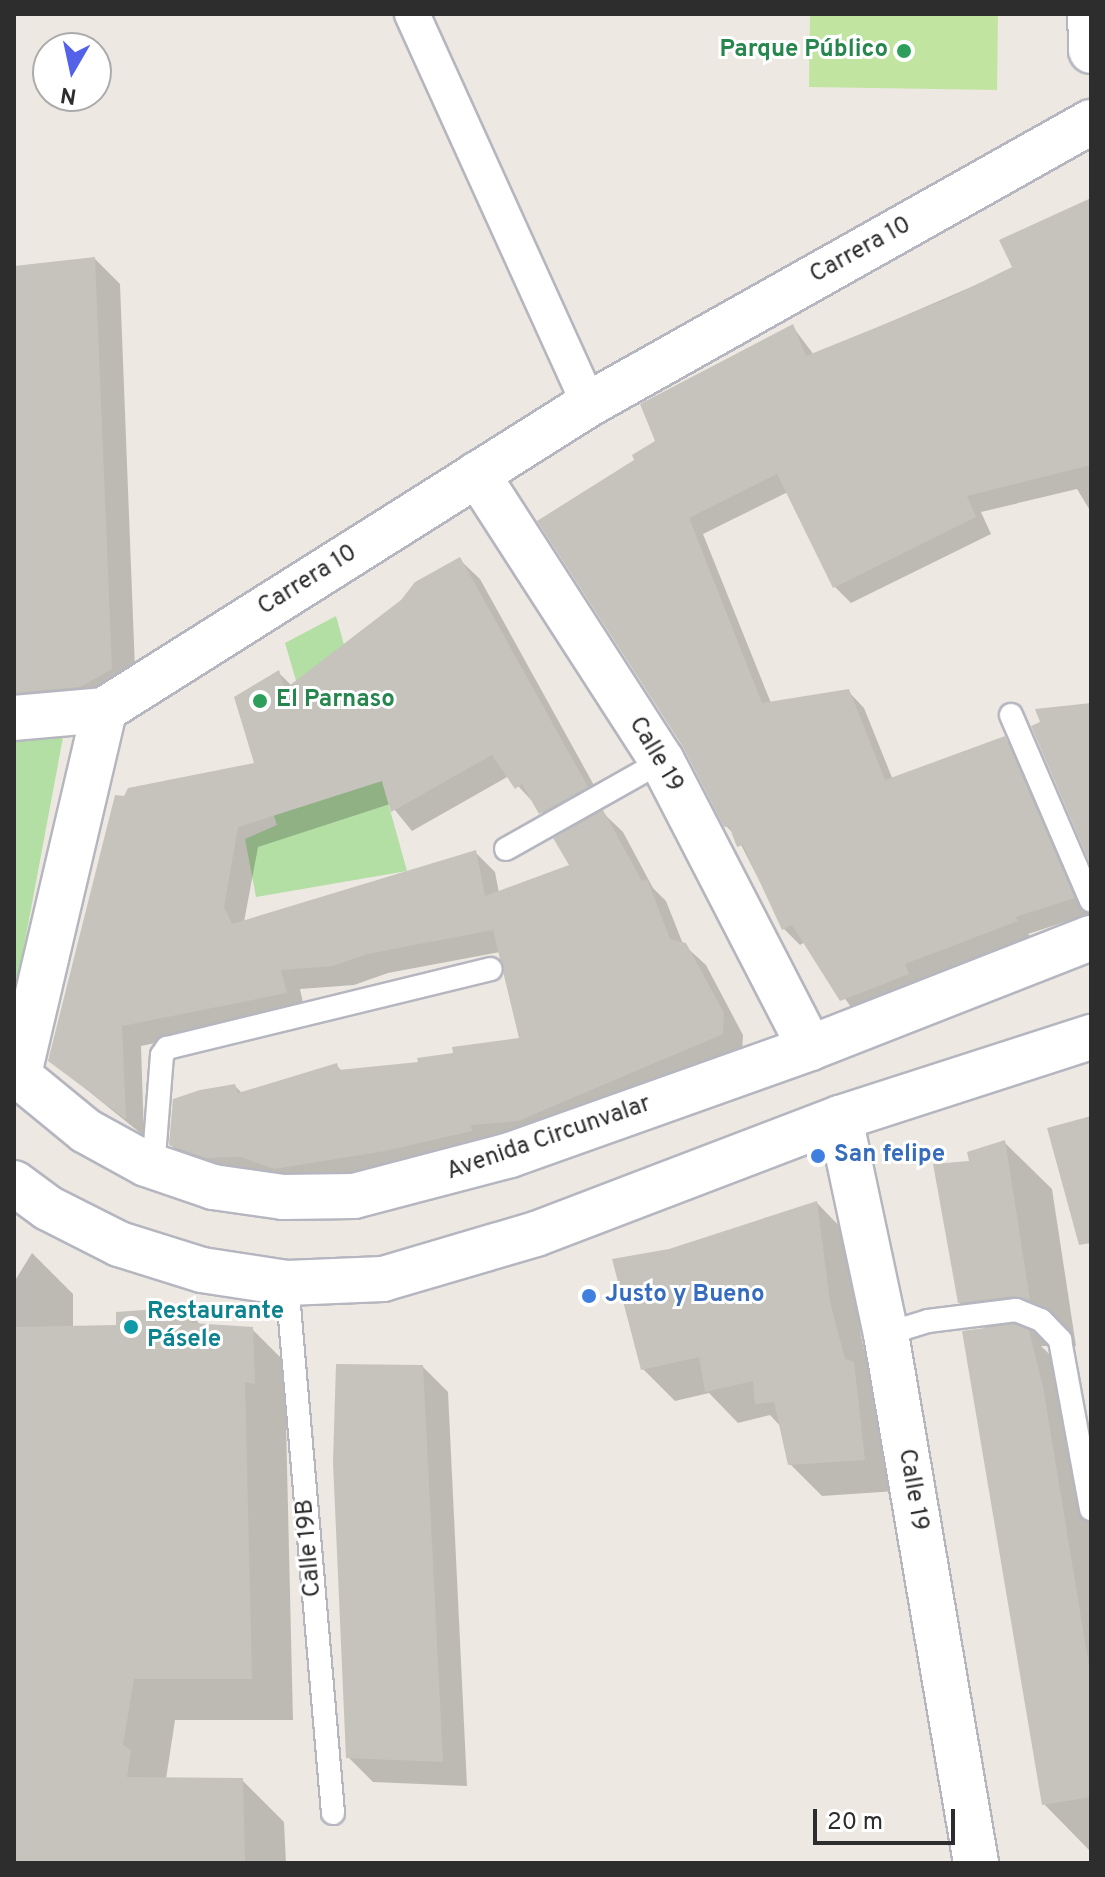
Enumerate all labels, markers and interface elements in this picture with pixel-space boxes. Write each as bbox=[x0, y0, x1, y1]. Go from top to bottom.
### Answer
north arrow bbox=[32, 32, 112, 112]
place label: Parque Público bbox=[719, 37, 888, 65]
marker: Parque Público bbox=[895, 42, 913, 60]
text: N bbox=[59, 80, 78, 109]
street label: Carrera 10 bbox=[805, 211, 917, 291]
street label: Carrera 10 bbox=[253, 539, 363, 623]
place label: El Parnaso bbox=[276, 687, 395, 715]
marker: El Parnaso bbox=[251, 692, 269, 710]
street label: Calle 19 bbox=[621, 712, 689, 798]
street label: Avenida Circunvalar bbox=[443, 1091, 655, 1187]
place label: San felipe bbox=[834, 1142, 945, 1170]
marker: San felipe bbox=[809, 1147, 827, 1165]
place label: Justo y Bueno bbox=[605, 1282, 764, 1310]
marker: Justo y Bueno bbox=[580, 1287, 598, 1305]
place label: Restaurante Pásele bbox=[147, 1299, 284, 1355]
marker: Restaurante Pásele bbox=[122, 1318, 140, 1336]
street label: Calle 19 bbox=[891, 1447, 933, 1533]
street label: Calle 19B bbox=[291, 1498, 329, 1598]
scale bar bbox=[817, 1793, 959, 1843]
text: 20 m bbox=[827, 1808, 883, 1838]

